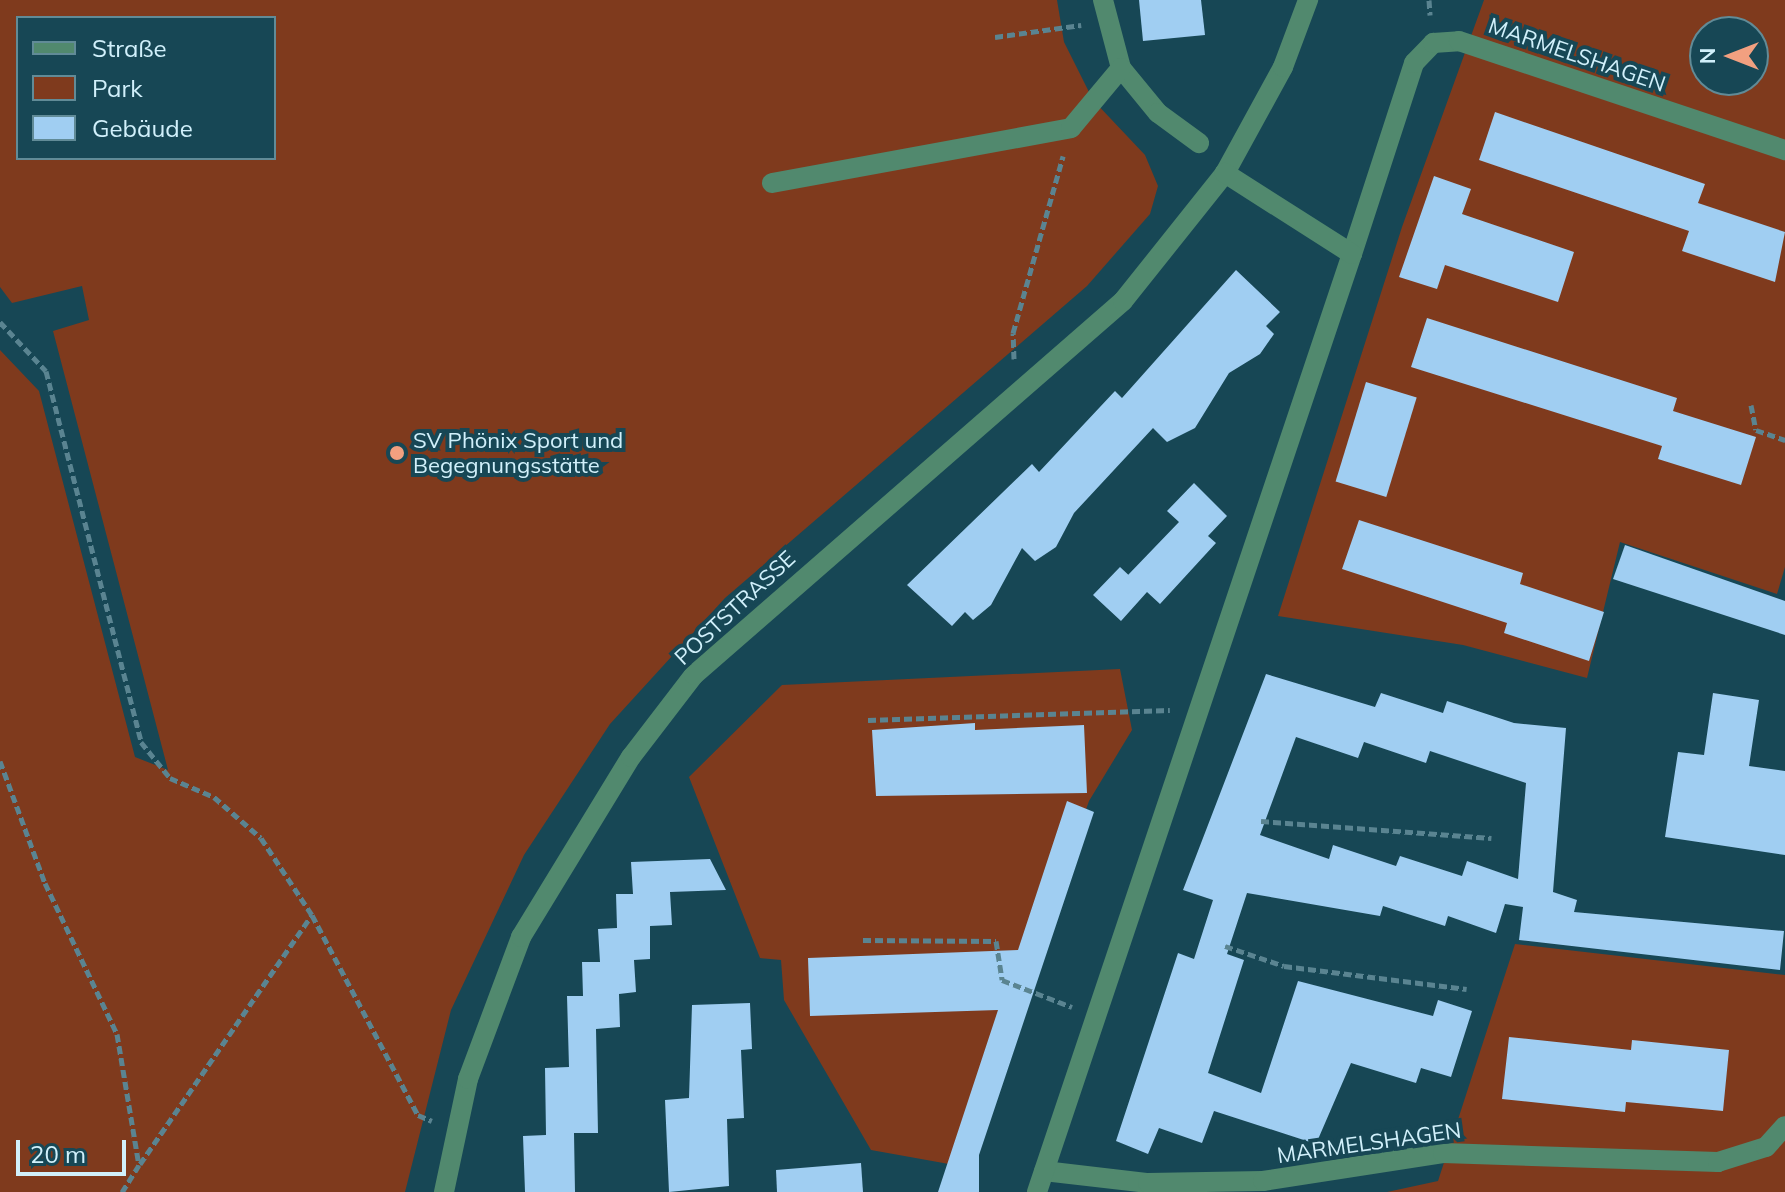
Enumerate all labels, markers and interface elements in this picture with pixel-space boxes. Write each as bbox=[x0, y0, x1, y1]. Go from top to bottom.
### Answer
street label: MARMELSHAGEN bbox=[1485, 12, 1669, 98]
legend bbox=[16, 16, 276, 160]
north arrow bbox=[1689, 16, 1769, 96]
text: Straße bbox=[92, 33, 167, 63]
text: N bbox=[1693, 48, 1721, 64]
text: Park bbox=[92, 73, 143, 103]
text: Gebäude bbox=[92, 113, 193, 143]
place label: SV Phönix Sport und Begegnungsstätte bbox=[413, 427, 623, 478]
marker: SV Phönix Sport und Begegnungsstätte bbox=[388, 444, 406, 462]
street label: POSTSTRASSE bbox=[669, 545, 801, 671]
street label: MARMELSHAGEN bbox=[1275, 1117, 1463, 1169]
scale bar bbox=[20, 1124, 130, 1174]
text: 20 m bbox=[30, 1139, 86, 1169]

